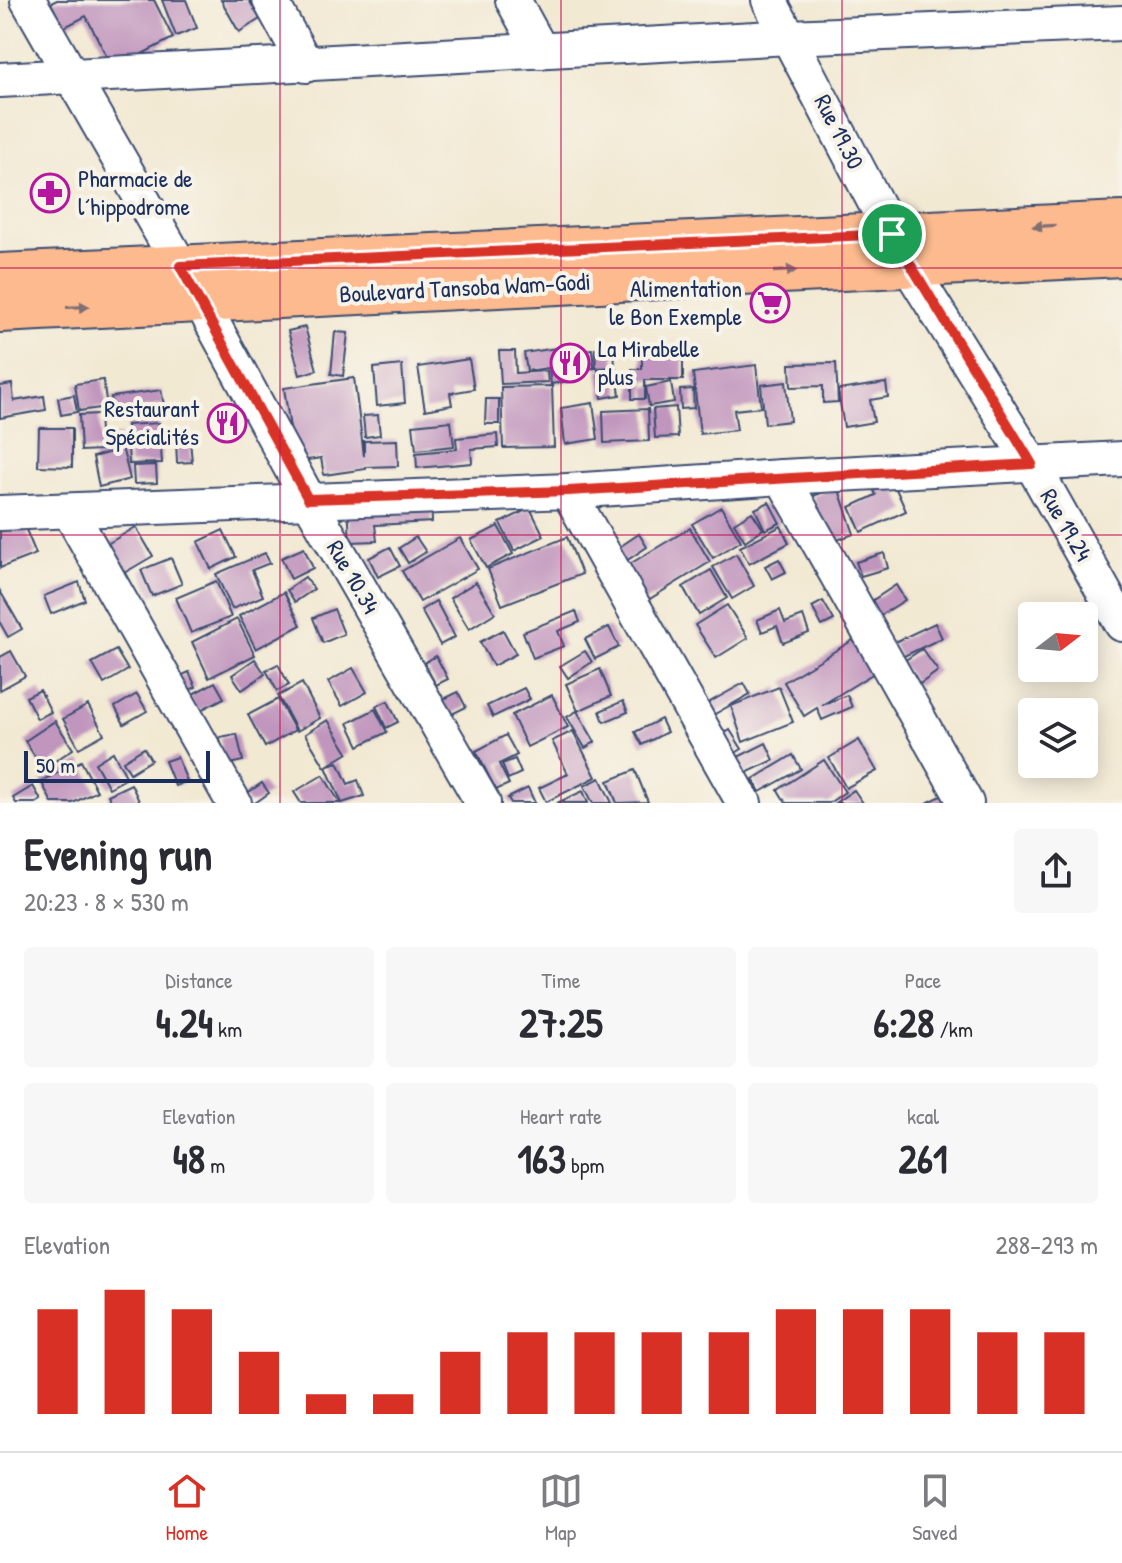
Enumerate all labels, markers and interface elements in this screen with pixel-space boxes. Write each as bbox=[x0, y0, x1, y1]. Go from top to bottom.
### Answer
street label: Rue 19.30 bbox=[808, 89, 872, 174]
place label: Pharmacie de l´hippodrome bbox=[78, 162, 193, 222]
pharmacy icon: Pharmacie de l´hippodrome bbox=[29, 172, 71, 214]
pin bbox=[858, 200, 926, 268]
icon: arrive bbox=[870, 212, 914, 256]
one-way arrow bbox=[1031, 220, 1056, 233]
street label: Boulevard Tansoba Wam-Godi bbox=[338, 264, 592, 310]
one-way arrow bbox=[773, 264, 798, 277]
place label: Alimentation le Bon Exemple bbox=[609, 272, 742, 332]
supermarket icon: Alimentation le Bon Exemple bbox=[749, 282, 791, 324]
one-way arrow bbox=[66, 301, 91, 314]
place label: La Mirabelle plus bbox=[598, 332, 700, 392]
restaurant icon: La Mirabelle plus bbox=[549, 342, 591, 384]
place label: Restaurant Spécialités bbox=[104, 392, 200, 452]
restaurant icon: Restaurant Spécialités bbox=[206, 402, 248, 444]
street label: Rue 19.24 bbox=[1033, 483, 1100, 566]
street label: Rue 10.34 bbox=[320, 534, 388, 619]
north arrow bbox=[1018, 602, 1098, 682]
map controls bbox=[1018, 602, 1098, 778]
button: layers bbox=[1018, 698, 1098, 778]
scale bar bbox=[24, 747, 210, 783]
text: 50 m bbox=[36, 750, 75, 780]
text: Evening run bbox=[24, 824, 212, 884]
button: share bbox=[1014, 829, 1098, 913]
text: 20:23 · 8 × 530 m bbox=[24, 884, 189, 919]
text: Distance bbox=[165, 965, 233, 995]
text: Time bbox=[542, 965, 580, 995]
text: Pace bbox=[905, 965, 941, 995]
text: 4.24 bbox=[156, 995, 213, 1049]
text: 27:25 bbox=[519, 995, 603, 1049]
text: 6:28 bbox=[873, 995, 934, 1049]
text: km bbox=[213, 1014, 242, 1044]
text: /km bbox=[934, 1014, 973, 1044]
text: Elevation bbox=[162, 1101, 236, 1131]
text: Heart rate bbox=[520, 1101, 602, 1131]
text: kcal bbox=[907, 1101, 939, 1131]
text: 48 bbox=[173, 1131, 205, 1185]
text: 163 bbox=[518, 1131, 566, 1185]
text: 261 bbox=[898, 1131, 948, 1185]
text: m bbox=[205, 1150, 225, 1180]
text: bpm bbox=[566, 1150, 604, 1180]
text: Elevation bbox=[24, 1227, 110, 1262]
text: 288–293 m bbox=[995, 1227, 1098, 1262]
tab: Home bbox=[165, 1469, 209, 1547]
tab: Map bbox=[539, 1469, 583, 1547]
tab: Saved bbox=[912, 1469, 957, 1547]

